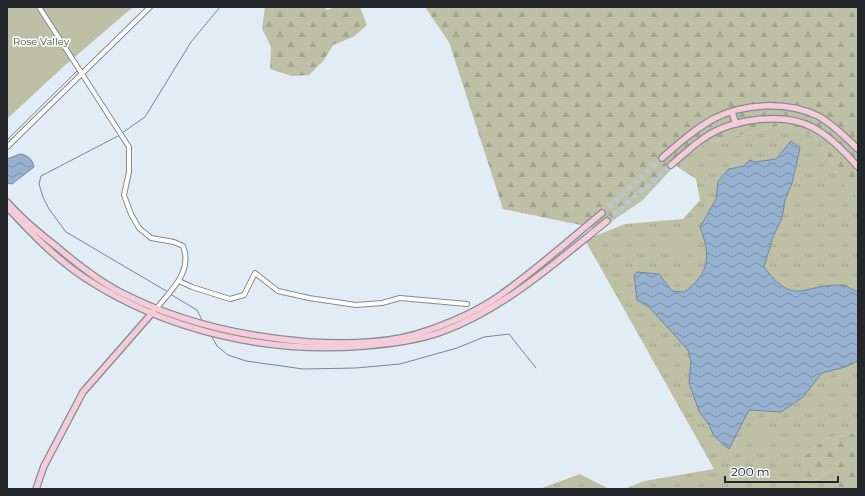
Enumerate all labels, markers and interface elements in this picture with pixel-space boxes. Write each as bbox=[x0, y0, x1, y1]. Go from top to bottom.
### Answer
park label: Rose Valley bbox=[13, 35, 70, 48]
scale bar bbox=[725, 458, 838, 484]
text: 200 m bbox=[731, 464, 770, 479]

